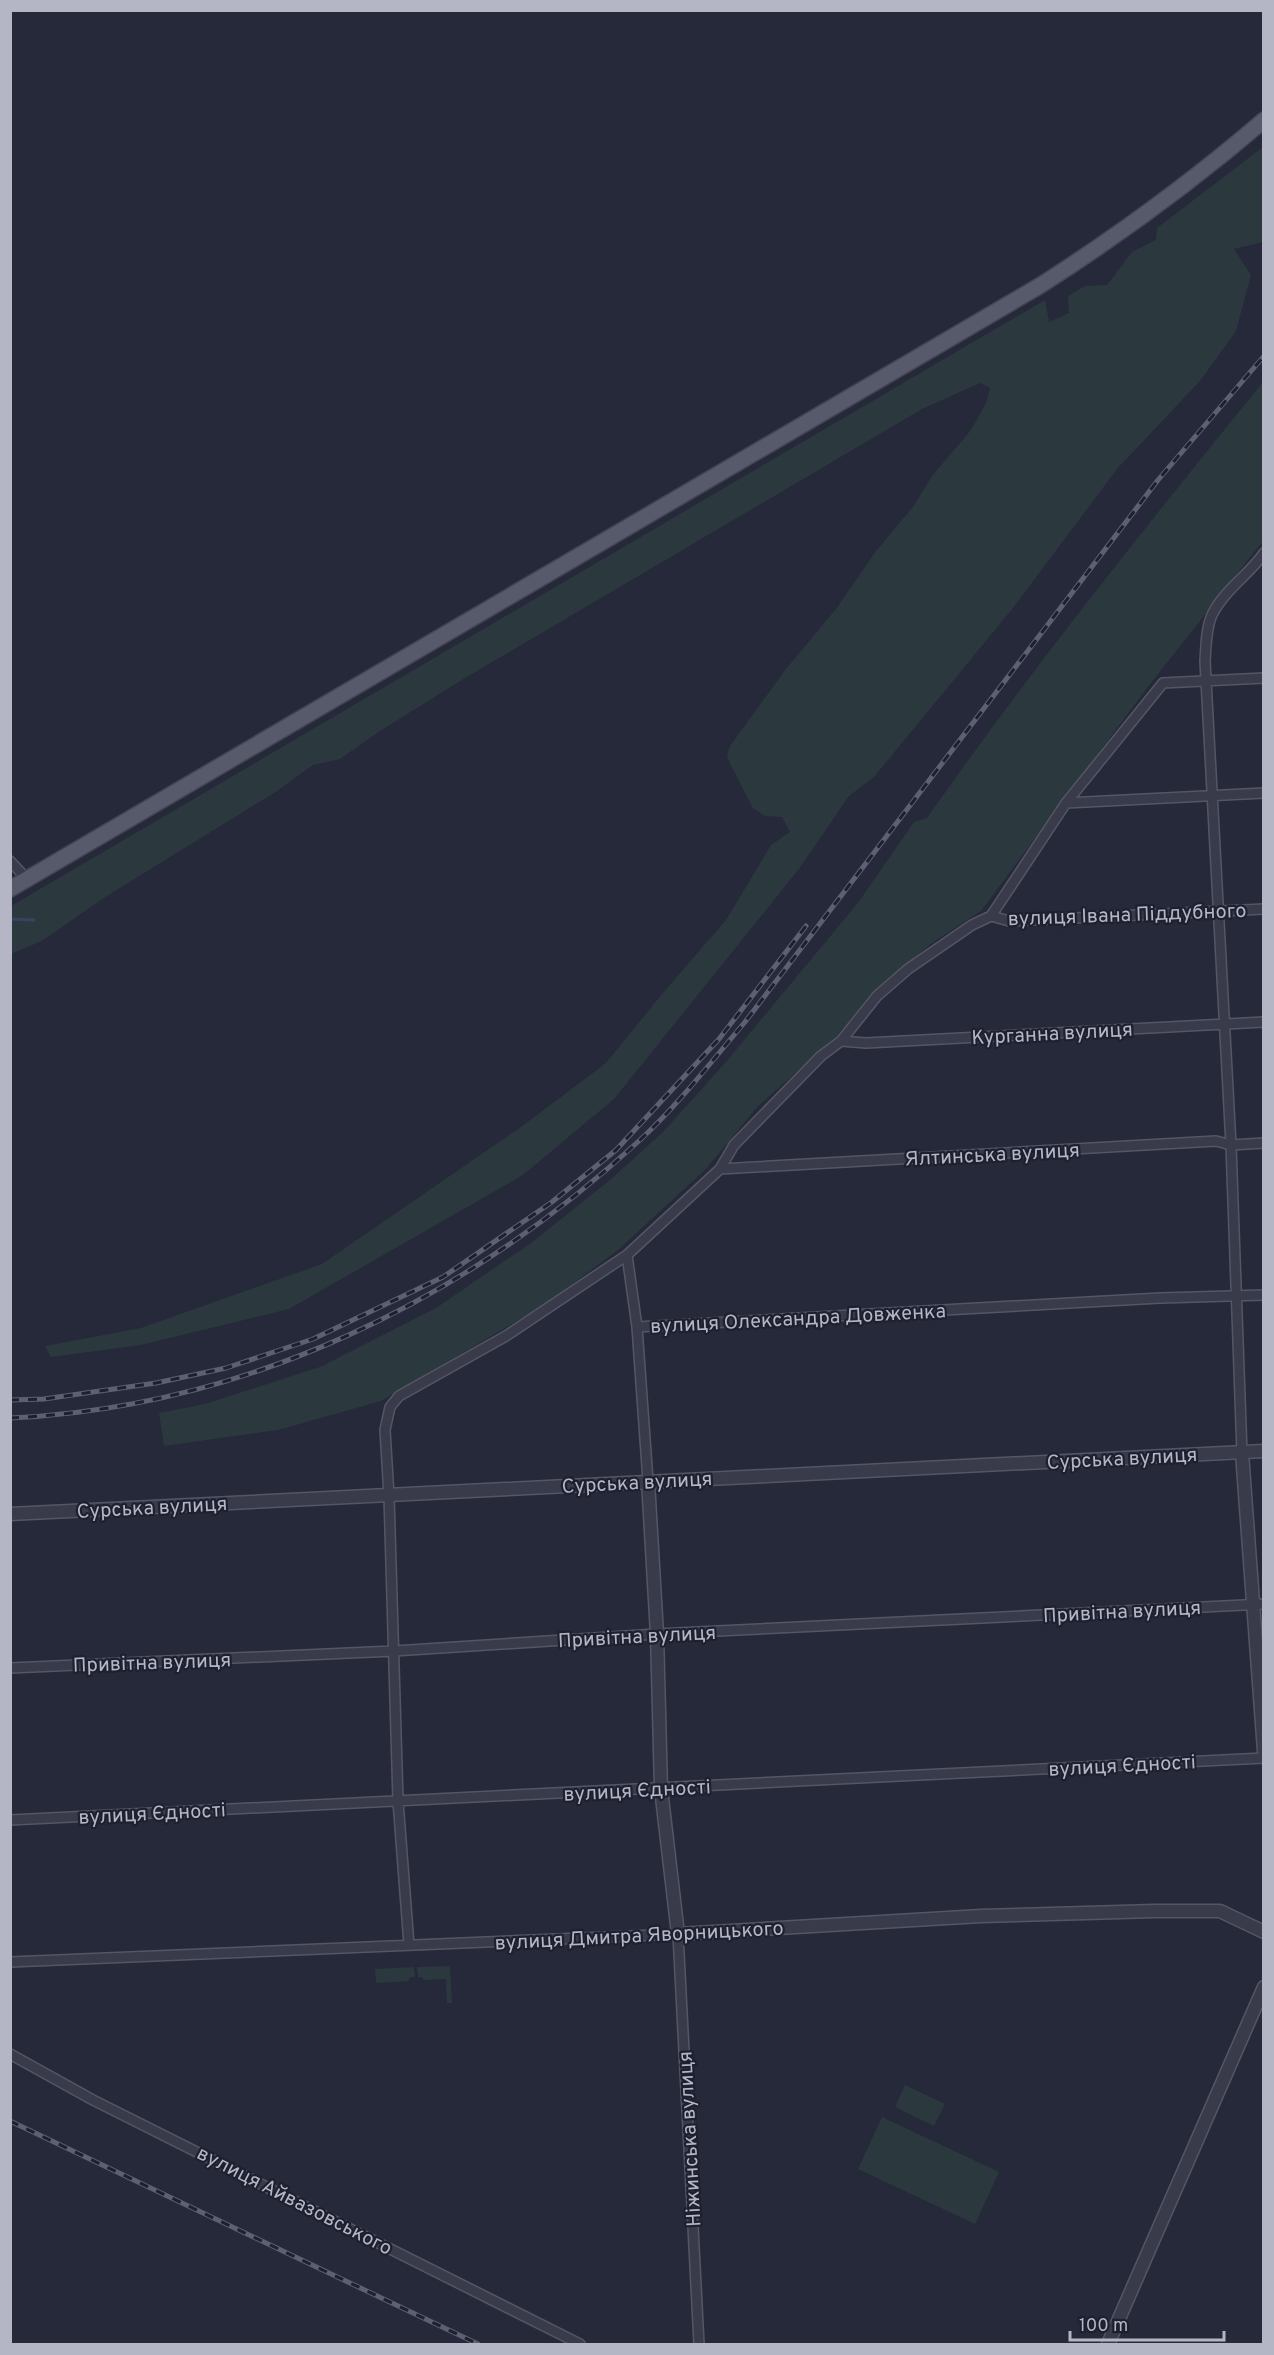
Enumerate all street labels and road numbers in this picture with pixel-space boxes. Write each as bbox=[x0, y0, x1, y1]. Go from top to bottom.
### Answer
street label: вулиця Івана Піддубного bbox=[1007, 899, 1247, 933]
street label: Курганна вулиця bbox=[971, 1018, 1133, 1052]
street label: Ялтинська вулиця bbox=[904, 1138, 1081, 1174]
street label: вулиця Олександра Довженка bbox=[650, 1299, 947, 1341]
street label: Сурська вулиця bbox=[1046, 1443, 1198, 1477]
street label: Сурська вулиця bbox=[561, 1467, 713, 1501]
street label: Сурська вулиця bbox=[76, 1492, 228, 1526]
street label: Привітна вулиця bbox=[1042, 1596, 1202, 1630]
street label: Привітна вулиця bbox=[557, 1621, 717, 1655]
street label: Привітна вулиця bbox=[72, 1648, 232, 1680]
street label: вулиця Єдності bbox=[1048, 1750, 1196, 1784]
street label: вулиця Єдності bbox=[563, 1775, 711, 1809]
street label: вулиця Єдності bbox=[78, 1798, 226, 1832]
street label: вулиця Дмитра Яворницького bbox=[494, 1916, 784, 1958]
street label: Ніжинська вулиця bbox=[673, 2050, 709, 2227]
street label: вулиця Айвазовського bbox=[192, 2141, 396, 2262]

